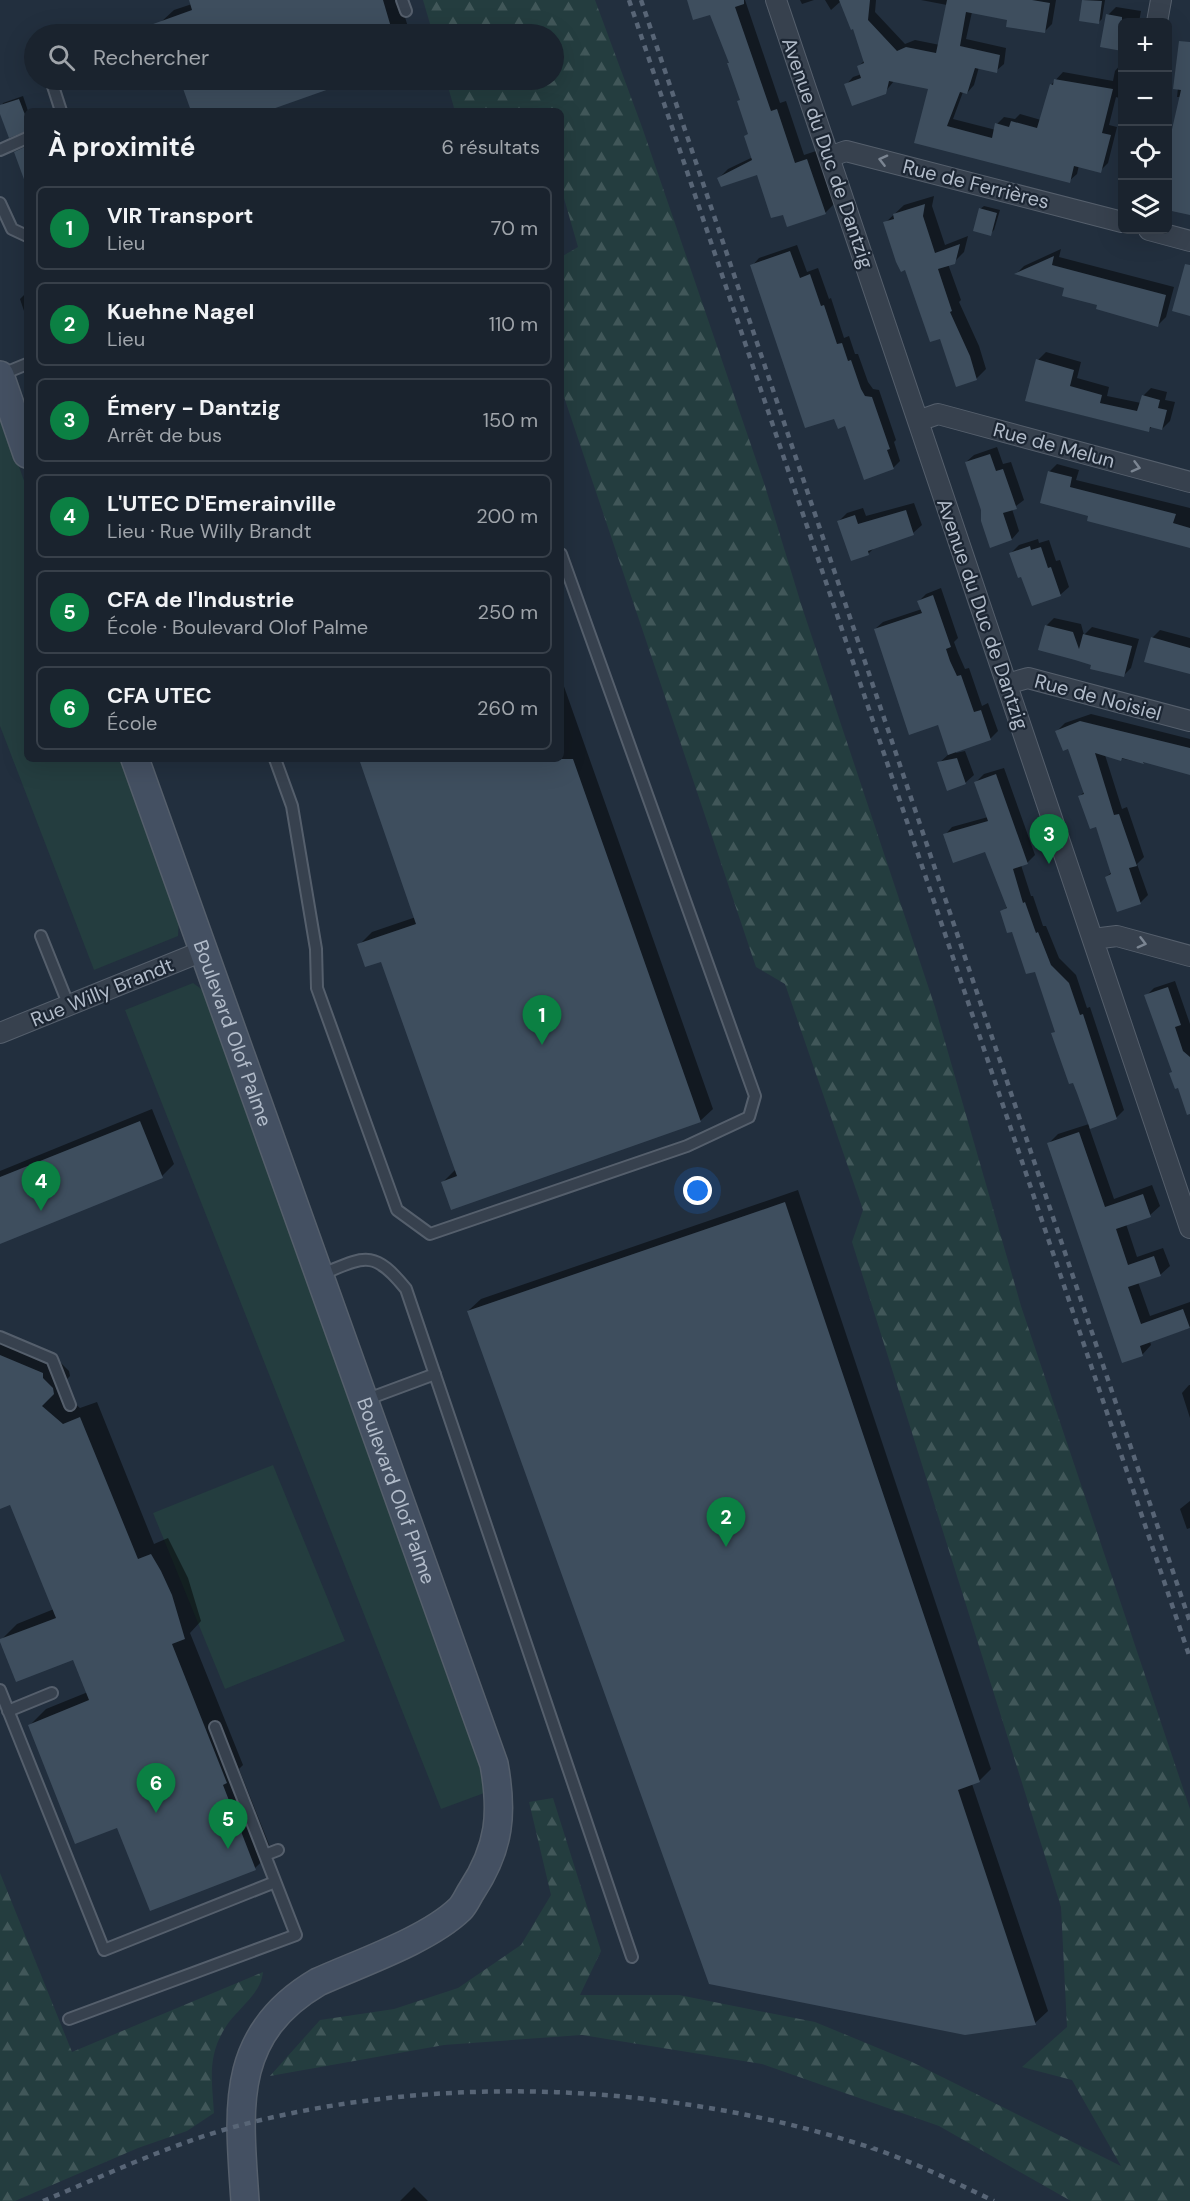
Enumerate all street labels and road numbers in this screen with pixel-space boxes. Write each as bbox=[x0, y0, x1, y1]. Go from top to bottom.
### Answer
street label: Avenue du Duc de Dantzig bbox=[776, 34, 880, 272]
street label: Rue de Ferrières bbox=[900, 153, 1052, 215]
street label: Rue de Melun bbox=[990, 416, 1118, 474]
street label: Avenue du Duc de Dantzig bbox=[931, 495, 1035, 733]
street label: Rue de Noisiel bbox=[1032, 668, 1164, 726]
street label: Boulevard Olof Palme bbox=[188, 936, 278, 1130]
street label: Rue Willy Brandt bbox=[27, 951, 177, 1032]
street label: Boulevard Olof Palme bbox=[351, 1394, 442, 1588]

